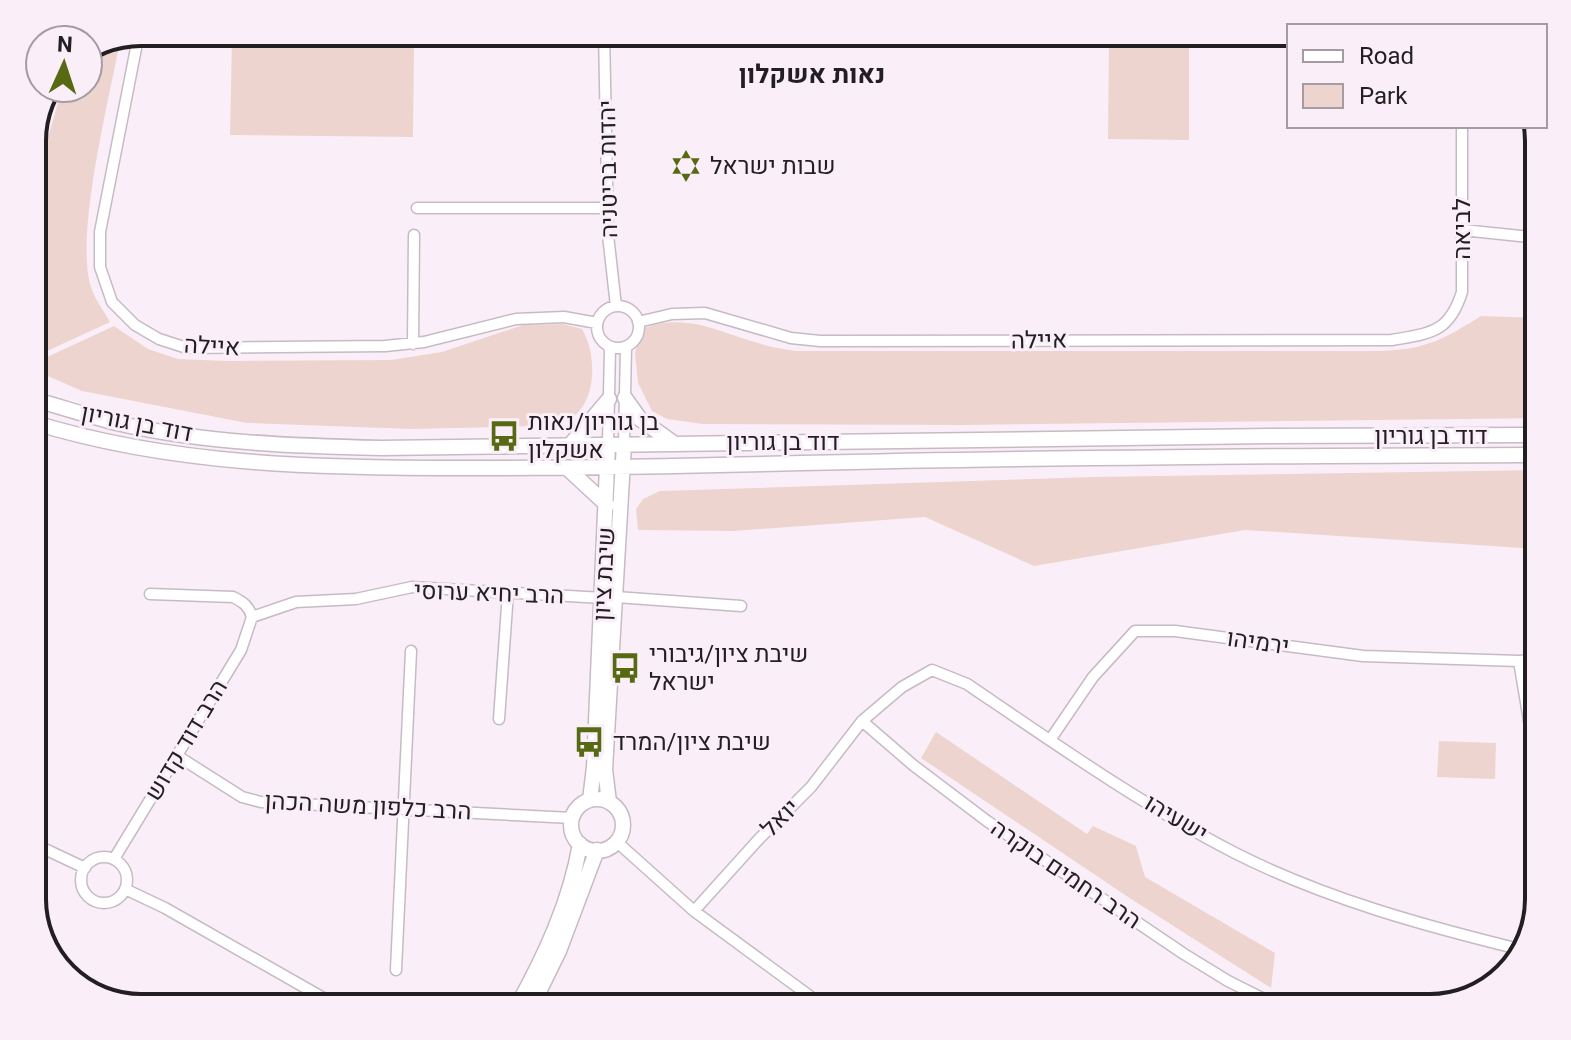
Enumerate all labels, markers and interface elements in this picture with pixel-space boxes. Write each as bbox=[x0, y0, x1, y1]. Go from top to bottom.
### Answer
north arrow bbox=[24, 24, 104, 104]
legend bbox=[1287, 24, 1547, 128]
text: N bbox=[57, 32, 73, 57]
text: Road bbox=[1359, 42, 1414, 70]
district label: נאות אשקלון bbox=[739, 59, 885, 89]
text: Park bbox=[1359, 82, 1408, 110]
street label: יהדות בריטניה bbox=[593, 100, 623, 238]
synagogue icon: שבות ישראל bbox=[669, 149, 703, 183]
place label: שבות ישראל bbox=[710, 152, 836, 180]
street label: לביאה bbox=[1448, 198, 1476, 260]
street label: איילה bbox=[1011, 326, 1067, 354]
street label: איילה bbox=[183, 331, 241, 361]
street label: דוד בן גוריון bbox=[79, 398, 195, 448]
place label: בן גוריון/נאות אשקלון bbox=[528, 408, 659, 464]
bus stop icon: בן גוריון/נאות אשקלון bbox=[487, 419, 521, 453]
street label: דוד בן גוריון bbox=[1375, 422, 1487, 450]
street label: דוד בן גוריון bbox=[727, 428, 839, 456]
street label: שיבת ציון bbox=[588, 526, 620, 622]
street label: הרב יחיא ערוסי bbox=[413, 576, 565, 610]
street label: ירמיהו bbox=[1225, 624, 1291, 660]
place label: שיבת ציון/גיבורי ישראל bbox=[649, 640, 808, 696]
bus stop icon: שיבת ציון/גיבורי ישראל bbox=[608, 651, 642, 685]
street label: הרב דוד קדוש bbox=[139, 674, 233, 806]
bus stop icon: שיבת ציון/המרד bbox=[572, 725, 606, 759]
place label: שיבת ציון/המרד bbox=[613, 728, 771, 756]
street label: הרב כלפון משה הכהן bbox=[264, 787, 472, 825]
street label: ישעיהו bbox=[1139, 788, 1213, 848]
street label: יואל bbox=[755, 793, 805, 843]
street label: הרב רחמים בוקרה bbox=[986, 813, 1146, 935]

